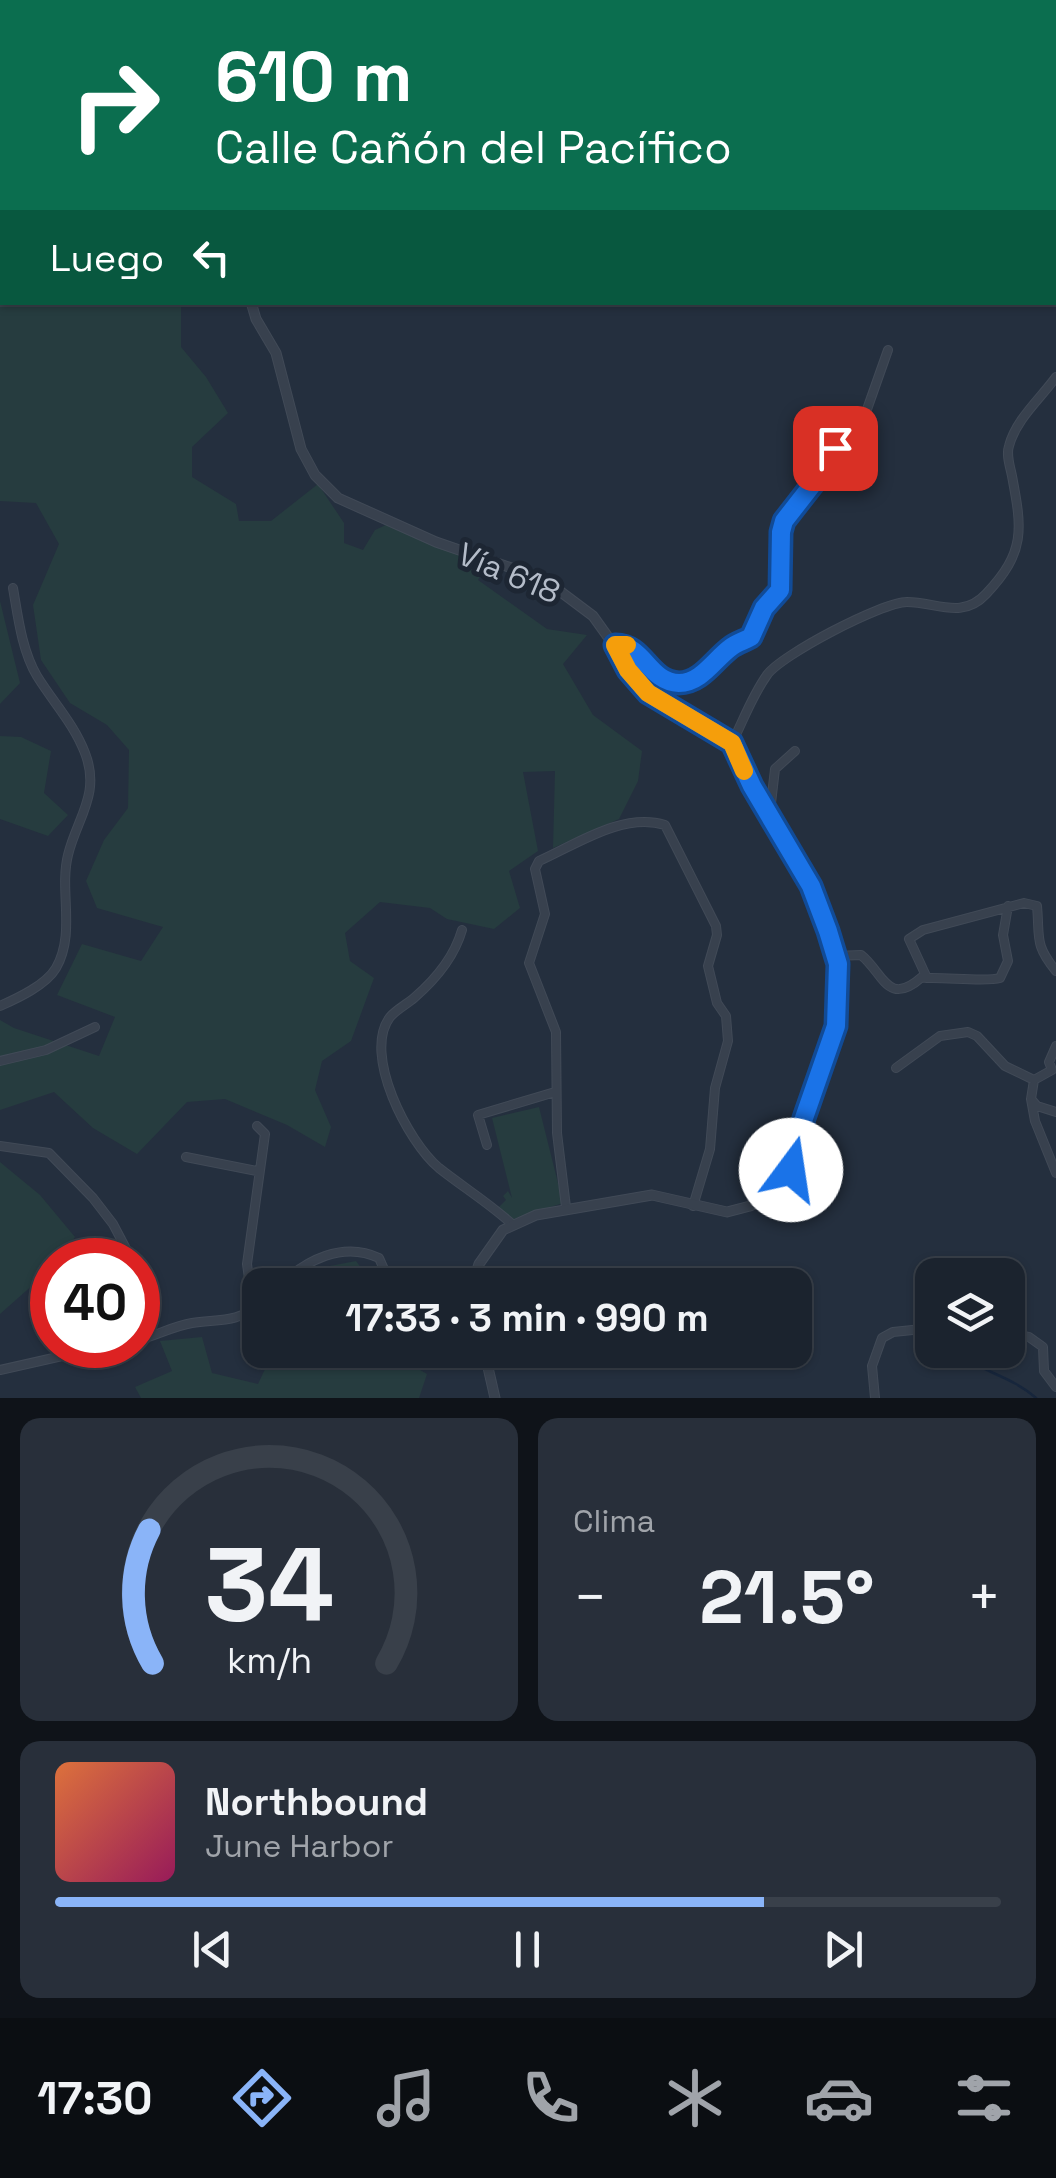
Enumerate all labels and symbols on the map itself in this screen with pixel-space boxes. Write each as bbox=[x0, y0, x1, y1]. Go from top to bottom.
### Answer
pin bbox=[793, 406, 878, 491]
street label: Vía 618 bbox=[452, 534, 566, 612]
position arrow bbox=[739, 1118, 843, 1222]
speed limit sign: 40 bbox=[30, 1238, 160, 1368]

